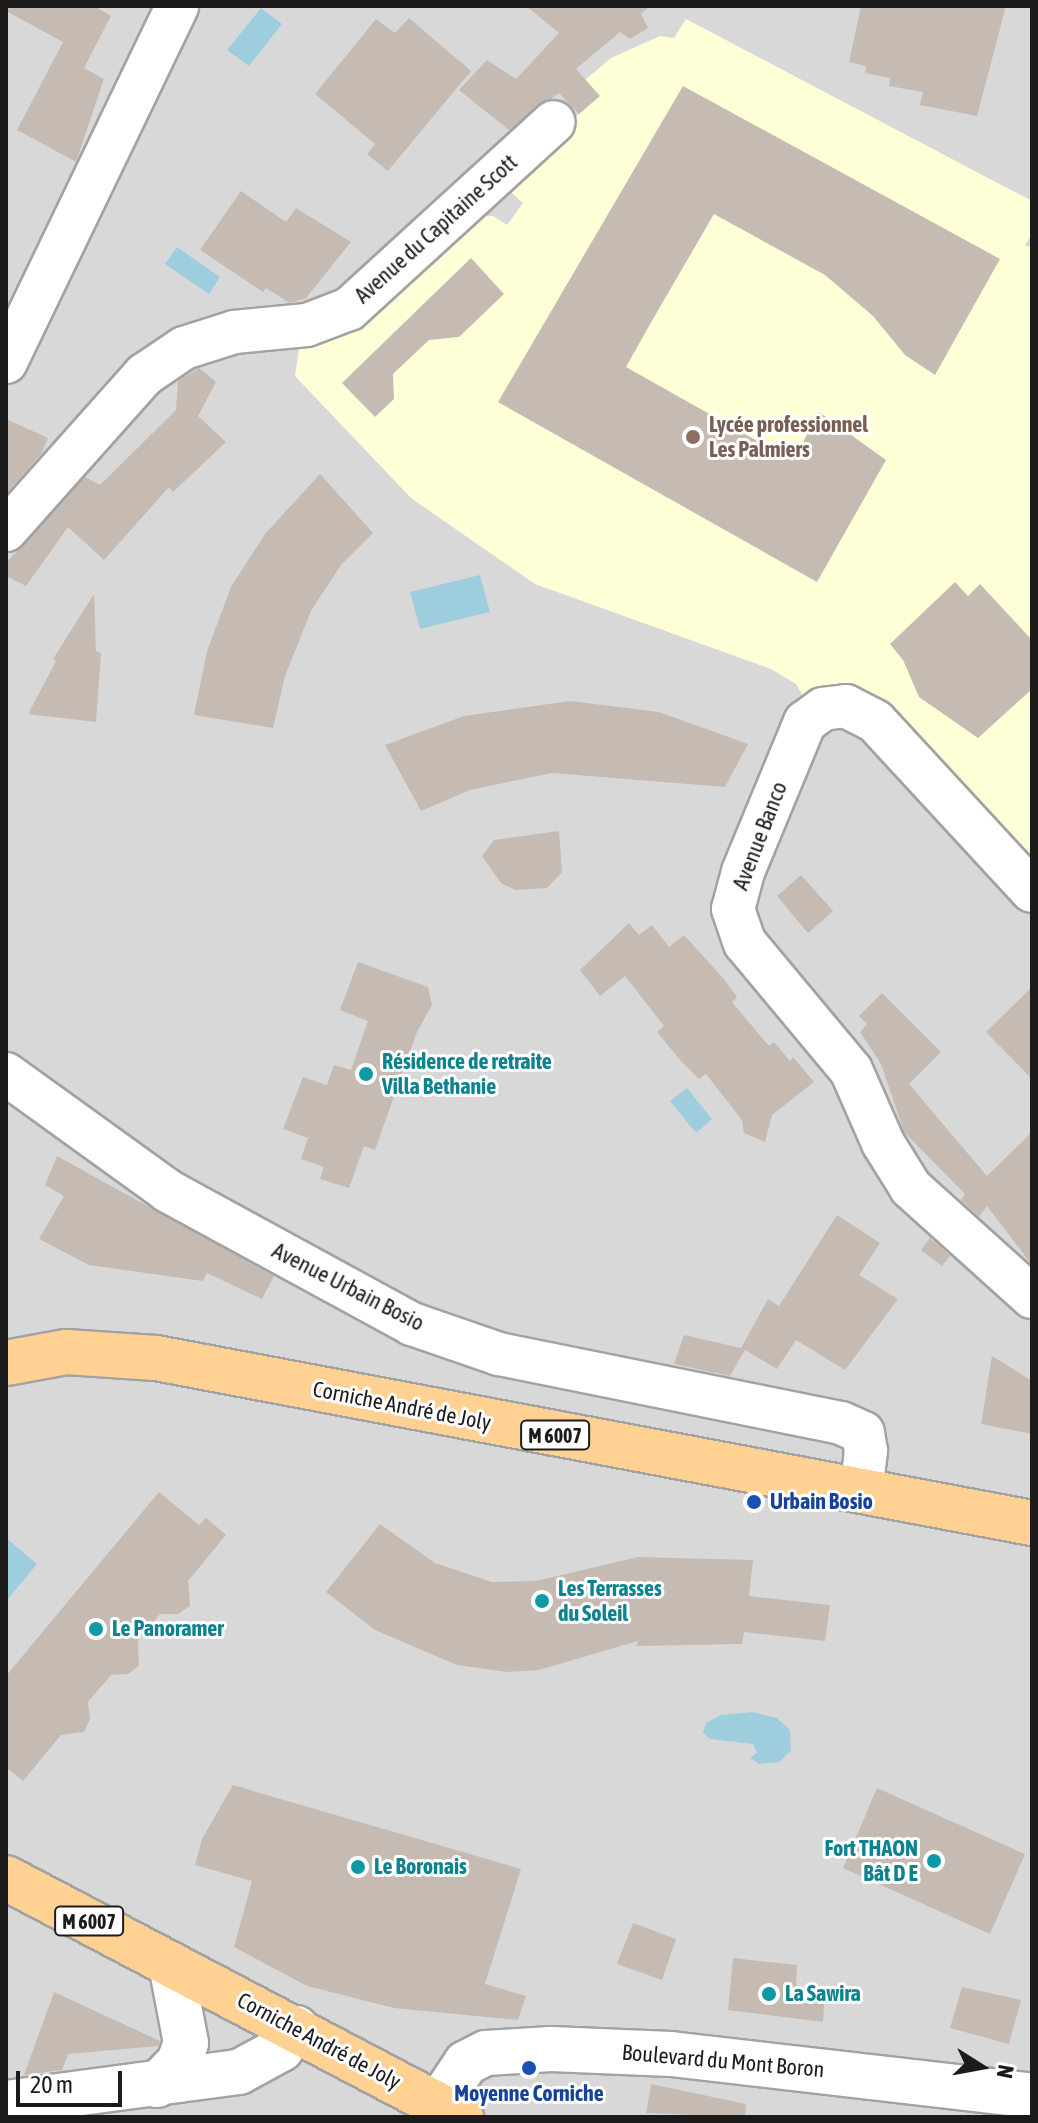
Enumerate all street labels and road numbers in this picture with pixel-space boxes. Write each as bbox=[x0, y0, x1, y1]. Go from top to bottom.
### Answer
street label: Avenue du Capitaine Scott bbox=[349, 149, 523, 309]
street label: Avenue Banco bbox=[727, 778, 793, 894]
street label: Avenue Urbain Bosio bbox=[268, 1237, 428, 1337]
street label: Corniche André de Joly bbox=[311, 1376, 493, 1436]
road number: M 6007 bbox=[519, 1419, 591, 1451]
road number: M 6007 bbox=[53, 1905, 125, 1937]
street label: Corniche André de Joly bbox=[233, 1987, 405, 2095]
street label: Boulevard du Mont Boron bbox=[621, 2039, 825, 2083]

